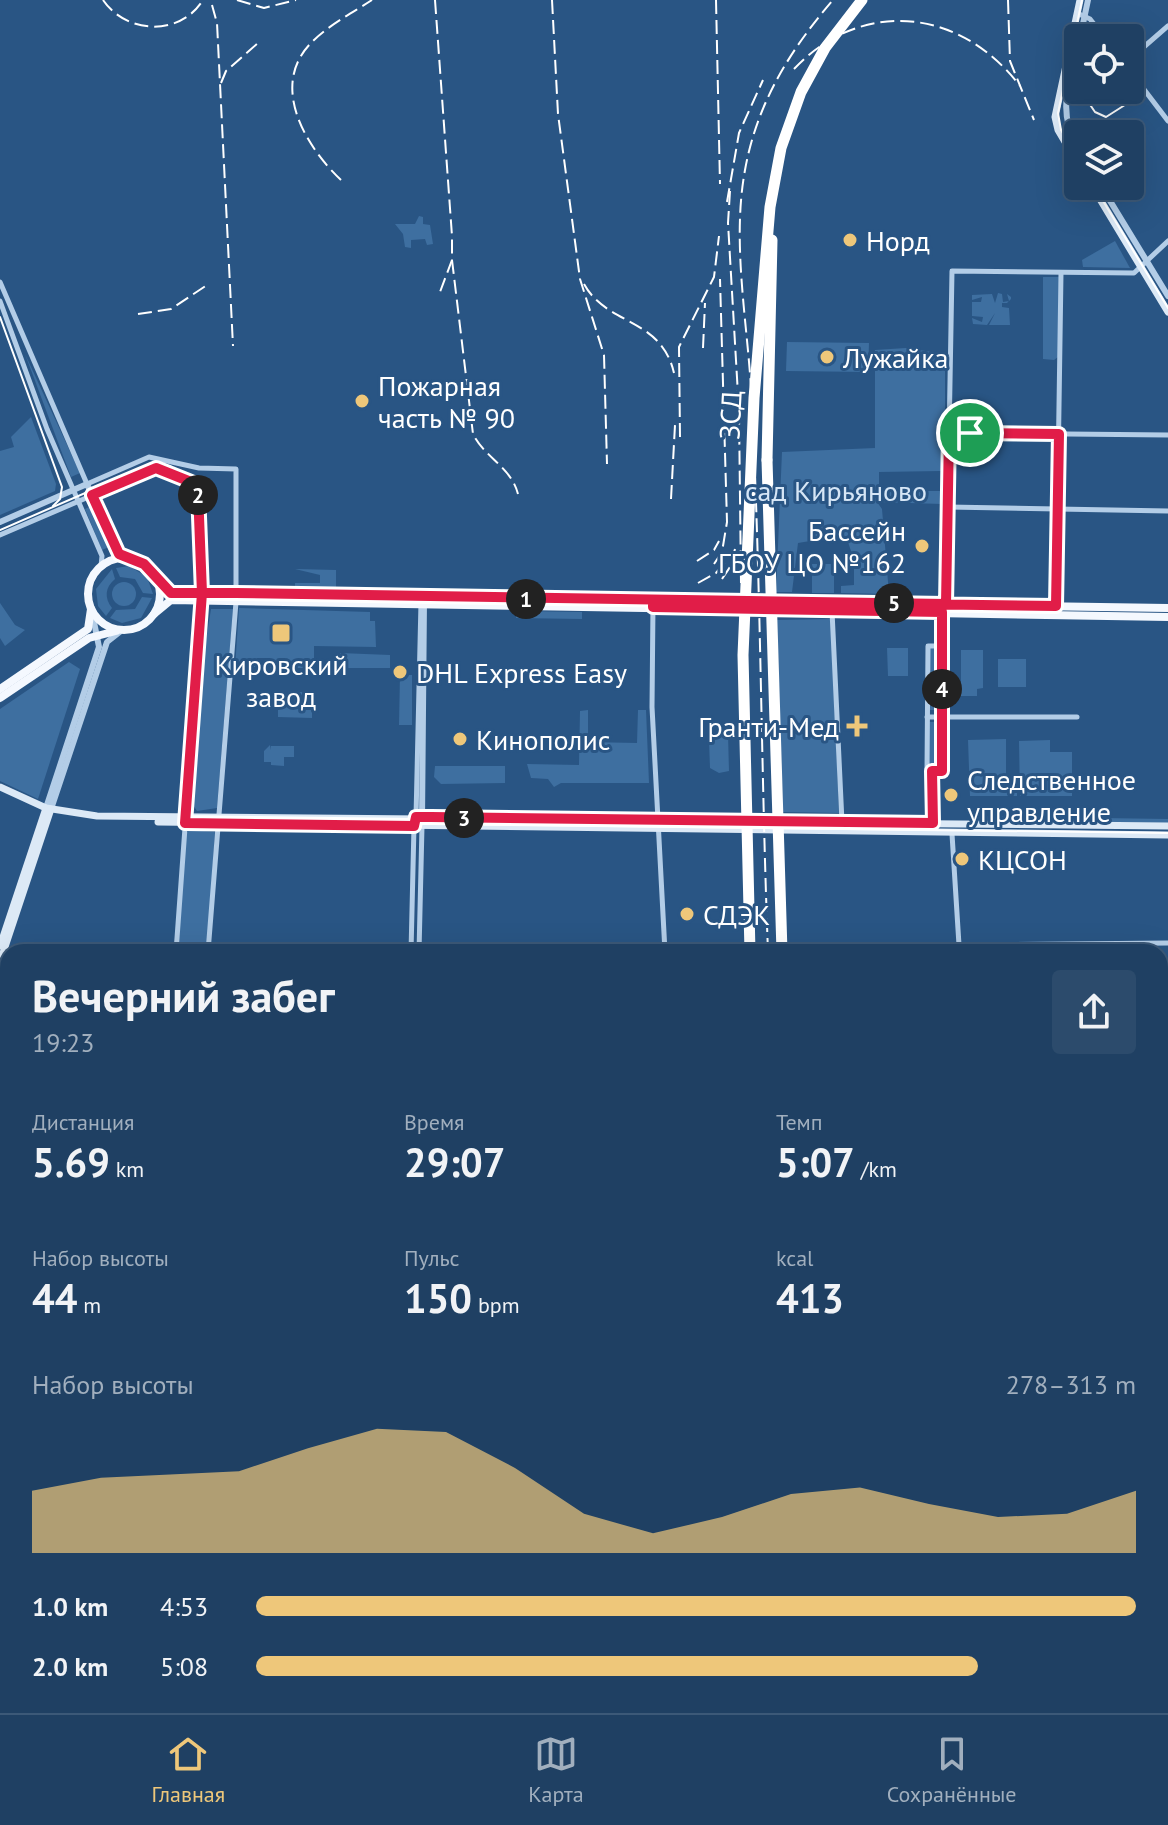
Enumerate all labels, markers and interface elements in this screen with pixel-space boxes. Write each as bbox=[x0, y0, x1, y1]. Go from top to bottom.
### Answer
map controls bbox=[1064, 24, 1144, 200]
button: locate bbox=[1064, 24, 1144, 104]
button: layers bbox=[1064, 120, 1144, 200]
place label: Норд bbox=[866, 222, 930, 259]
marker: Норд bbox=[841, 231, 859, 249]
place label: Лужайка bbox=[842, 339, 948, 376]
marker: Лужайка bbox=[818, 348, 836, 366]
place label: Пожарная часть № 90 bbox=[378, 367, 515, 436]
street label: ЗСД bbox=[710, 389, 750, 441]
marker: Пожарная часть № 90 bbox=[353, 392, 371, 410]
pin bbox=[936, 399, 1004, 467]
icon: arrive bbox=[948, 411, 992, 455]
park label: сад Кирьяново bbox=[745, 472, 927, 509]
pin: 2 bbox=[178, 475, 218, 515]
text: 2 bbox=[192, 481, 204, 509]
place label: Бассейн ГБОУ ЦО №162 bbox=[718, 512, 906, 581]
marker: Бассейн ГБОУ ЦО №162 bbox=[913, 537, 931, 555]
pin: 1 bbox=[506, 579, 546, 619]
pin: 5 bbox=[874, 583, 914, 623]
text: 1 bbox=[520, 585, 532, 613]
text: 5 bbox=[888, 589, 900, 617]
marker: Кировский завод bbox=[270, 622, 292, 644]
place label: Кировский завод bbox=[214, 646, 348, 715]
place label: DHL Express Easy bbox=[416, 654, 627, 691]
marker: DHL Express Easy bbox=[391, 663, 409, 681]
pin: 4 bbox=[922, 669, 962, 709]
text: 4 bbox=[936, 675, 948, 703]
place label: Гранти-Мед bbox=[698, 708, 839, 745]
marker: Гранти-Мед bbox=[846, 715, 868, 737]
place label: Кинополис bbox=[476, 721, 610, 758]
marker: Кинополис bbox=[451, 730, 469, 748]
place label: Следственное управление bbox=[967, 761, 1136, 830]
marker: Следственное управление bbox=[942, 786, 960, 804]
pin: 3 bbox=[444, 798, 484, 838]
text: 3 bbox=[458, 804, 470, 832]
place label: КЦСОН bbox=[978, 841, 1067, 878]
marker: КЦСОН bbox=[953, 850, 971, 868]
place label: СДЭК bbox=[703, 896, 770, 933]
marker: СДЭК bbox=[678, 905, 696, 923]
text: Вечерний забег bbox=[32, 967, 335, 1024]
button: share bbox=[1052, 970, 1136, 1054]
text: 19:23 bbox=[32, 1026, 94, 1059]
text: Дистанция bbox=[32, 1108, 134, 1136]
text: Время bbox=[404, 1108, 465, 1136]
text: Темп bbox=[776, 1108, 823, 1136]
text: 5.69 bbox=[32, 1136, 110, 1188]
text: 29:07 bbox=[404, 1136, 505, 1188]
text: 5:07 bbox=[776, 1136, 855, 1188]
text: km bbox=[110, 1155, 144, 1183]
text: /km bbox=[855, 1155, 897, 1183]
text: Набор высоты bbox=[32, 1244, 169, 1272]
text: Пульс bbox=[404, 1244, 459, 1272]
text: kcal bbox=[776, 1244, 814, 1272]
text: 44 bbox=[32, 1272, 77, 1324]
text: 150 bbox=[404, 1272, 472, 1324]
text: 413 bbox=[776, 1272, 844, 1324]
text: m bbox=[77, 1291, 101, 1319]
text: bpm bbox=[472, 1291, 520, 1319]
text: Набор высоты bbox=[32, 1368, 194, 1401]
text: 278–313 m bbox=[1006, 1368, 1136, 1401]
text: 1.0 km bbox=[32, 1590, 108, 1623]
text: 4:53 bbox=[160, 1590, 208, 1623]
text: 2.0 km bbox=[32, 1650, 108, 1683]
text: 5:08 bbox=[160, 1650, 208, 1683]
tab: Главная bbox=[152, 1732, 225, 1808]
tab: Карта bbox=[528, 1732, 584, 1808]
tab: Сохранённые bbox=[887, 1732, 1016, 1808]

